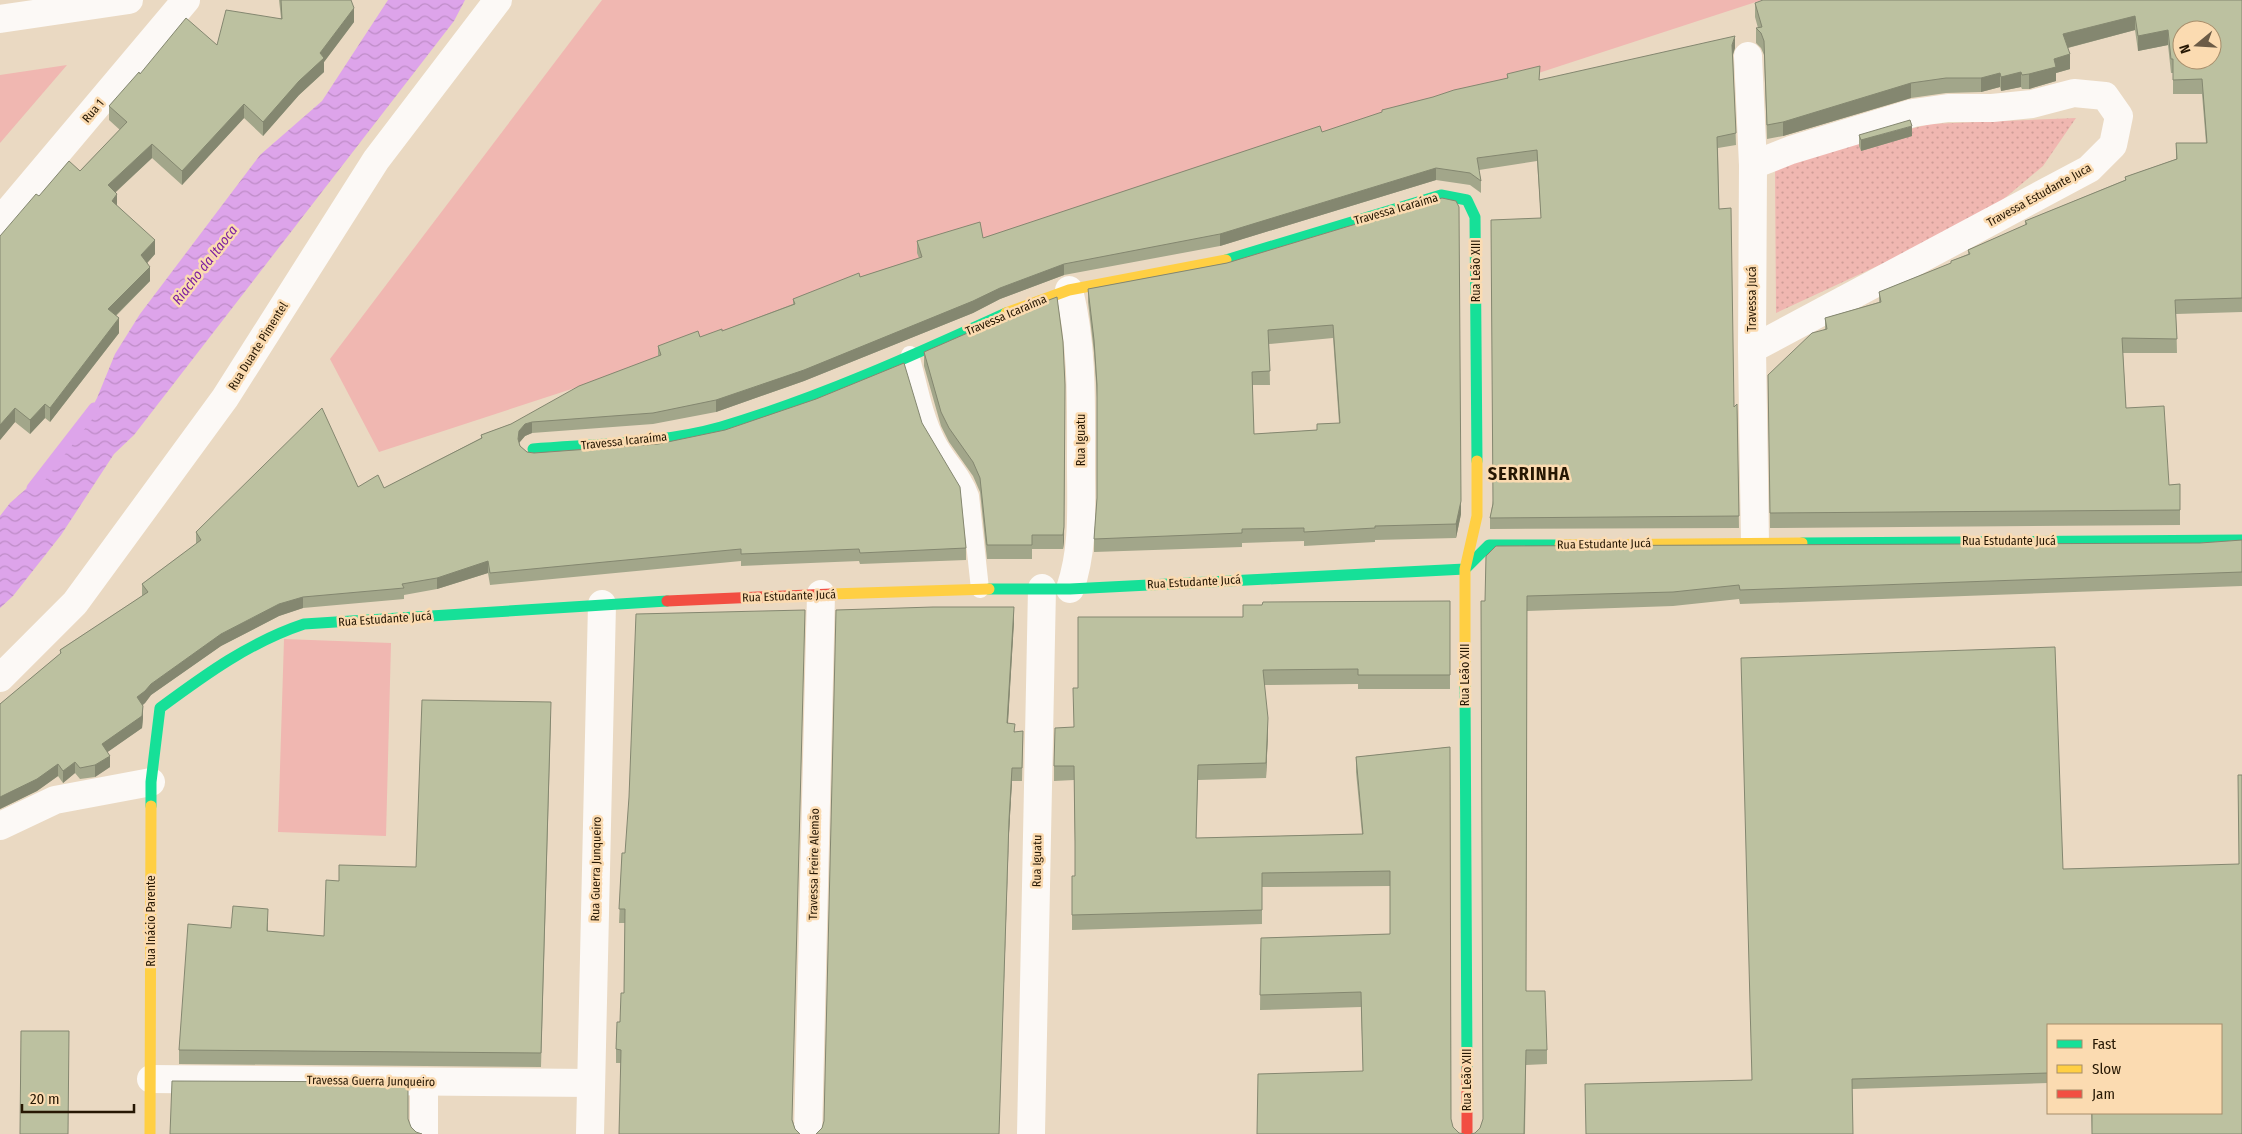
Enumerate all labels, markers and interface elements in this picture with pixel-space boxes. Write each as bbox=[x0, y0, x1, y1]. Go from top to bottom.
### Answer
north arrow bbox=[2172, 20, 2222, 70]
text: N bbox=[2176, 42, 2194, 55]
street label: Rua 1 bbox=[79, 96, 107, 126]
street label: Travessa Estudante Juca bbox=[1984, 160, 2094, 230]
street label: Travessa Icaraíma bbox=[1352, 190, 1440, 228]
water label: Riacho da Itaoca bbox=[169, 222, 241, 308]
street label: Rua Leão XIII bbox=[1469, 240, 1483, 302]
street label: Travessa Jucá bbox=[1745, 266, 1759, 332]
street label: Travessa Icaraíma bbox=[963, 292, 1049, 338]
street label: Rua Duarte Pimentel bbox=[225, 299, 291, 393]
street label: Rua Iguatu bbox=[1074, 414, 1088, 466]
street label: Travessa Icaraíma bbox=[580, 430, 668, 452]
district label: SERRINHA bbox=[1488, 463, 1570, 485]
street label: Rua Estudante Jucá bbox=[1962, 534, 2056, 548]
street label: Rua Estudante Jucá bbox=[1557, 536, 1651, 552]
street label: Rua Estudante Jucá bbox=[1147, 573, 1241, 591]
street label: Rua Estudante Jucá bbox=[742, 587, 836, 605]
street label: Rua Estudante Jucá bbox=[338, 609, 432, 629]
street label: Rua Leão XIII bbox=[1458, 644, 1472, 706]
street label: Travessa Freire Alemão bbox=[806, 808, 822, 920]
street label: Rua Guerra Junqueiro bbox=[588, 816, 604, 922]
street label: Rua Iguatu bbox=[1030, 835, 1044, 887]
street label: Rua Inácio Parente bbox=[144, 875, 158, 967]
legend bbox=[2047, 1024, 2222, 1114]
text: Fast bbox=[2092, 1035, 2116, 1053]
street label: Rua Leão XIII bbox=[1460, 1049, 1474, 1111]
text: Slow bbox=[2092, 1060, 2121, 1078]
street label: Travessa Guerra Junqueiro bbox=[307, 1073, 435, 1089]
scale bar bbox=[22, 1082, 135, 1114]
text: Jam bbox=[2092, 1085, 2115, 1103]
text: 20 m bbox=[30, 1090, 60, 1108]

